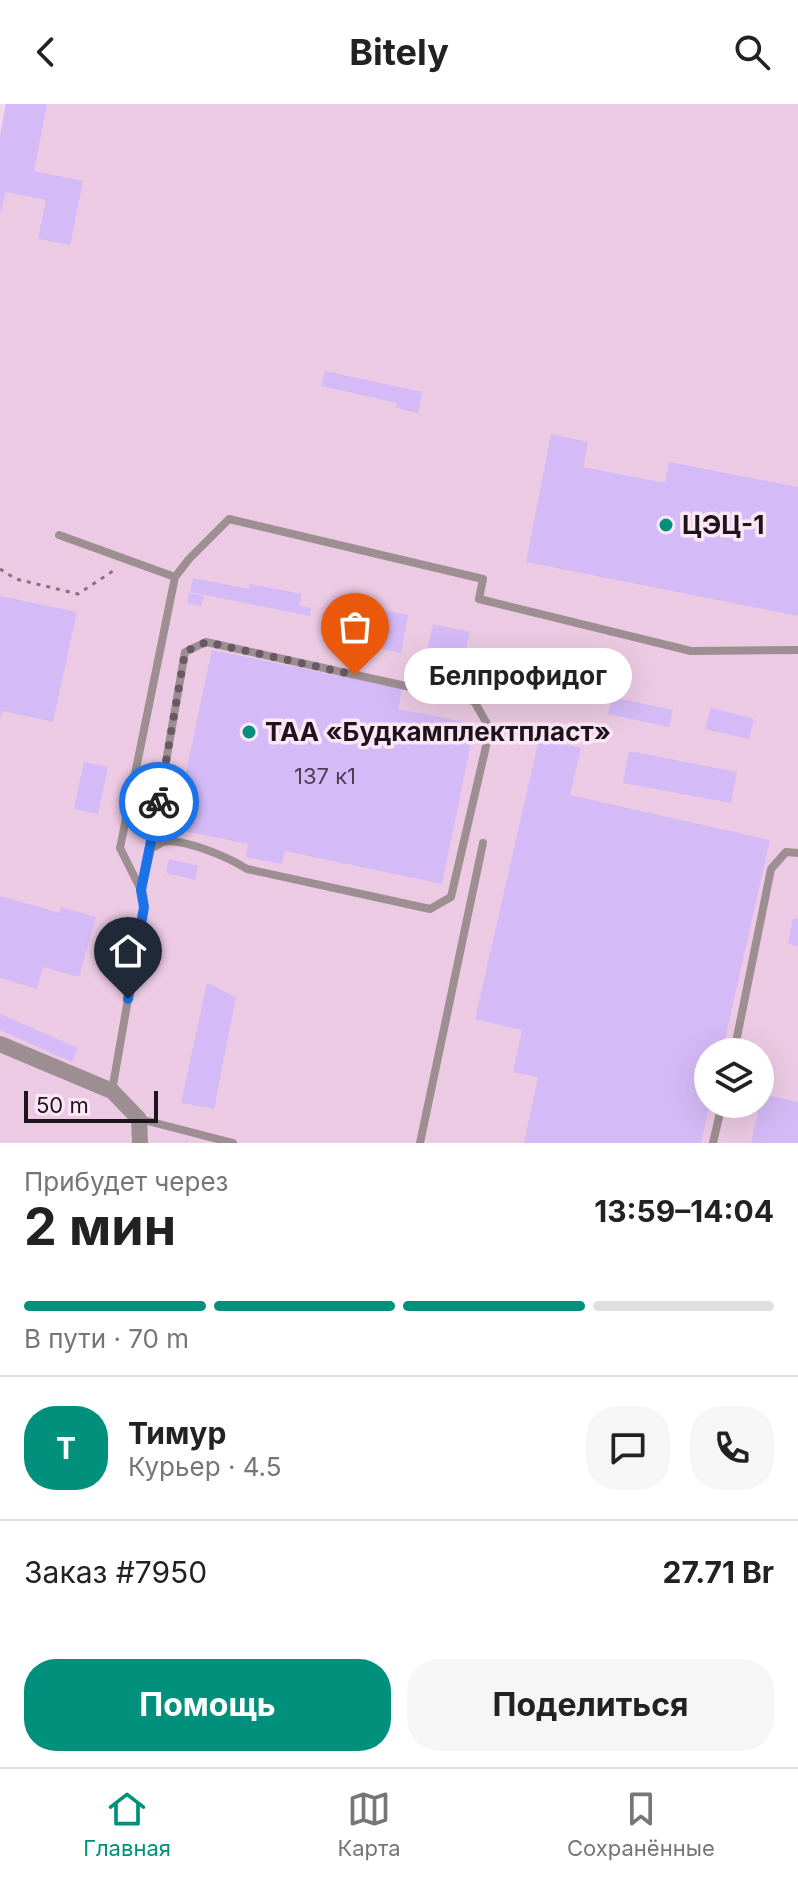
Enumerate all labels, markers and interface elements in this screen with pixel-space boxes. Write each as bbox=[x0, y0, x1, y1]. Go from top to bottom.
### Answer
icon: back bbox=[24, 30, 68, 74]
text: Bitely bbox=[349, 30, 449, 74]
icon: search bbox=[730, 30, 774, 74]
place label: ЦЭЦ-1 bbox=[682, 509, 765, 540]
marker: ЦЭЦ-1 bbox=[657, 516, 675, 534]
pin bbox=[321, 593, 389, 675]
icon: bag bbox=[333, 605, 377, 649]
callout: Белпрофидог bbox=[403, 647, 631, 703]
text: Белпрофидог bbox=[429, 660, 607, 691]
place label: ТАА «Будкамплектпласт» bbox=[265, 716, 611, 747]
marker: ТАА «Будкамплектпласт» bbox=[240, 723, 258, 741]
courier bbox=[119, 762, 199, 842]
house number: 137 к1 bbox=[294, 763, 356, 789]
icon: bike bbox=[137, 780, 181, 824]
pin bbox=[94, 917, 162, 999]
icon: home bbox=[106, 929, 150, 973]
map controls bbox=[694, 1038, 774, 1118]
button: layers bbox=[694, 1038, 774, 1118]
scale bar bbox=[24, 1087, 158, 1123]
text: 50 m bbox=[36, 1092, 89, 1118]
text: Прибудет через bbox=[24, 1166, 228, 1197]
text: 13:59–14:04 bbox=[594, 1193, 774, 1229]
text: 2 мин bbox=[24, 1195, 176, 1258]
text: В пути · 70 m bbox=[24, 1323, 189, 1354]
button: chat bbox=[586, 1406, 670, 1490]
button: phone bbox=[690, 1406, 774, 1490]
text: Тимур bbox=[128, 1415, 226, 1451]
text: Т bbox=[56, 1430, 76, 1466]
text: Курьер · 4.5 bbox=[128, 1451, 282, 1482]
text: Заказ #7950 bbox=[24, 1554, 207, 1590]
text: 27.71 Br bbox=[663, 1554, 774, 1590]
button: Помощь bbox=[24, 1659, 391, 1751]
button: Поделиться bbox=[407, 1659, 774, 1751]
tab: Главная bbox=[83, 1787, 171, 1861]
tab: Карта bbox=[337, 1787, 401, 1861]
tab: Сохранённые bbox=[567, 1787, 715, 1861]

